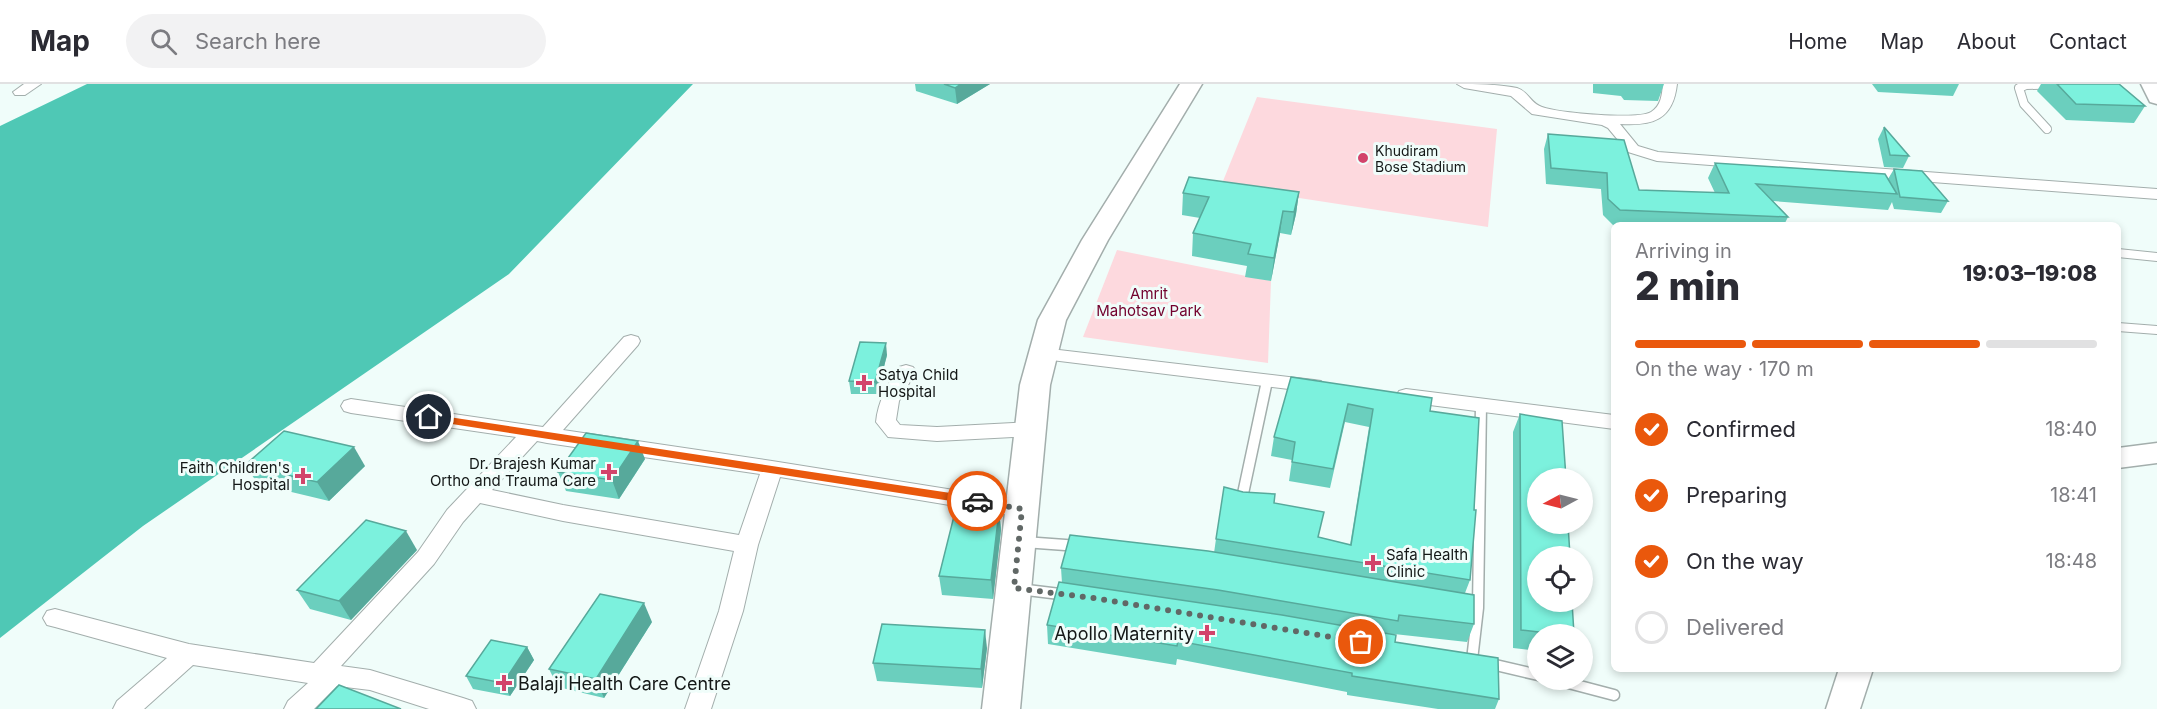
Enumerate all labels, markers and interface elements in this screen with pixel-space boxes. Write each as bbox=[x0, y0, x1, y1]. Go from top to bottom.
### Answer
search box bbox=[126, 14, 546, 68]
text: Map bbox=[30, 24, 90, 58]
icon: search bbox=[147, 25, 180, 58]
text: Search here bbox=[195, 28, 321, 54]
text: Home bbox=[1788, 29, 1847, 54]
text: Map bbox=[1880, 29, 1924, 54]
text: About bbox=[1957, 29, 2016, 54]
text: Contact bbox=[2049, 29, 2127, 54]
place label: Khudiram Bose Stadium bbox=[1375, 142, 1466, 175]
marker: Khudiram Bose Stadium bbox=[1356, 151, 1370, 165]
text: Arriving in bbox=[1635, 239, 1732, 263]
text: 19:03–19:08 bbox=[1962, 260, 2097, 286]
text: 2 min bbox=[1635, 262, 1740, 309]
park label: Amrit Mahotsav Park bbox=[1096, 284, 1203, 320]
text: On the way · 170 m bbox=[1635, 357, 1814, 381]
place label: Satya Child Hospital bbox=[878, 365, 959, 401]
marker: Satya Child Hospital bbox=[855, 374, 873, 392]
pin bbox=[403, 391, 454, 442]
icon: home bbox=[412, 400, 445, 433]
icon: check bbox=[1635, 413, 1668, 446]
text: Confirmed bbox=[1686, 416, 1796, 442]
text: 18:40 bbox=[2045, 417, 2097, 441]
place label: Dr. Brajesh Kumar Ortho and Trauma Care bbox=[430, 454, 596, 490]
place label: Faith Children's Hospital bbox=[180, 458, 290, 494]
marker: Dr. Brajesh Kumar Ortho and Trauma Care bbox=[600, 463, 618, 481]
marker: Faith Children's Hospital bbox=[294, 467, 312, 485]
north arrow bbox=[1527, 468, 1593, 534]
map controls bbox=[1527, 468, 1593, 690]
courier bbox=[947, 471, 1007, 531]
icon: check bbox=[1635, 479, 1668, 512]
text: Preparing bbox=[1686, 482, 1787, 508]
text: 18:41 bbox=[2050, 483, 2097, 507]
icon: car bbox=[961, 485, 994, 518]
place label: Safa Health Clinic bbox=[1386, 545, 1468, 581]
icon: check bbox=[1635, 545, 1668, 578]
button: locate bbox=[1527, 546, 1593, 612]
text: On the way bbox=[1686, 548, 1804, 574]
text: 18:48 bbox=[2045, 549, 2097, 573]
marker: Safa Health Clinic bbox=[1364, 554, 1382, 572]
text: Delivered bbox=[1686, 614, 1784, 640]
pin bbox=[1335, 616, 1386, 667]
place label: Apollo Maternity bbox=[1054, 623, 1194, 644]
marker: Apollo Maternity bbox=[1198, 624, 1216, 642]
button: layers bbox=[1527, 624, 1593, 690]
icon: bag bbox=[1344, 625, 1377, 658]
place label: Balaji Health Care Centre bbox=[518, 673, 731, 694]
marker: Balaji Health Care Centre bbox=[495, 674, 513, 692]

